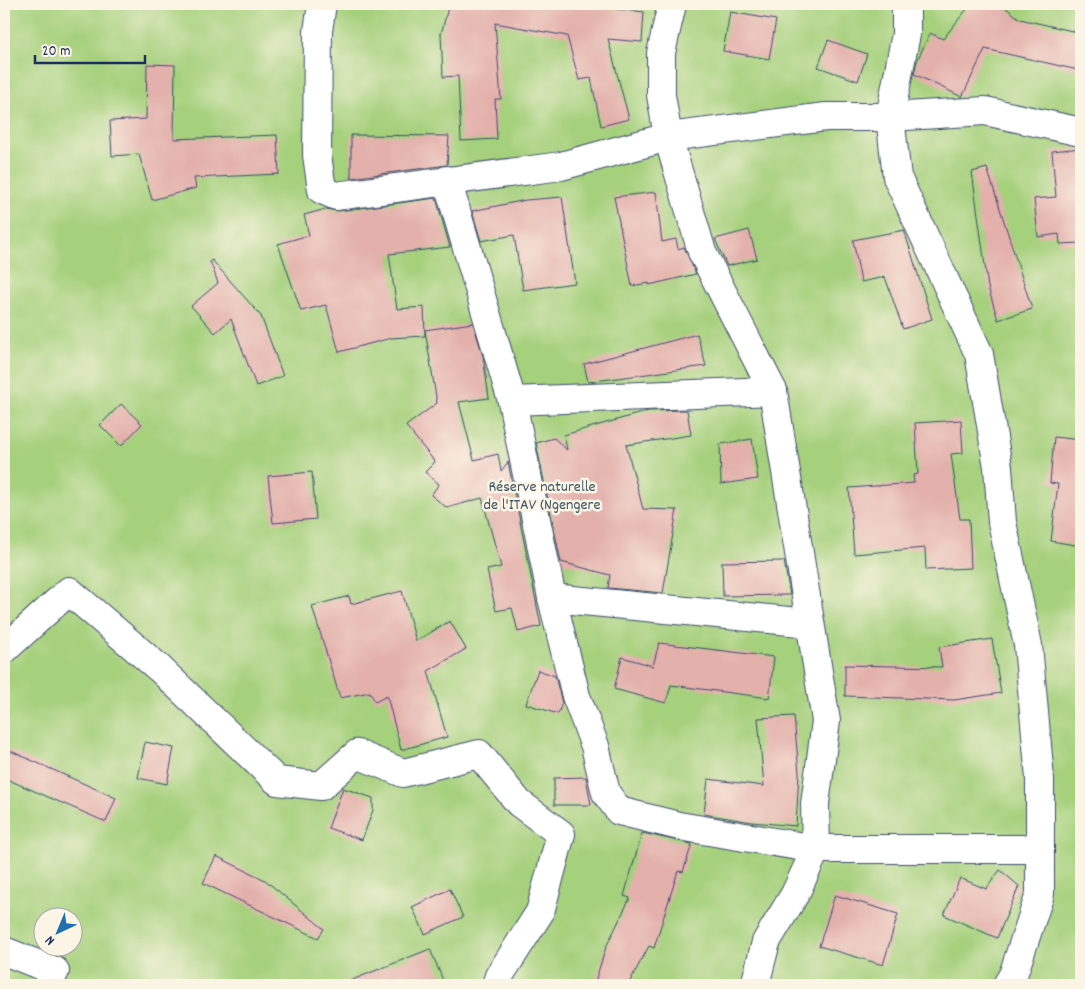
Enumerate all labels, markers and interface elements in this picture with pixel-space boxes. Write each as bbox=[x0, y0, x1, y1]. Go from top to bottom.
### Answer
scale bar bbox=[35, 32, 145, 64]
text: 20 m bbox=[42, 41, 70, 63]
park label: Réserve naturelle de l'ITAV (Ngengere bbox=[484, 476, 600, 517]
north arrow bbox=[32, 906, 82, 956]
text: N bbox=[41, 930, 60, 950]

